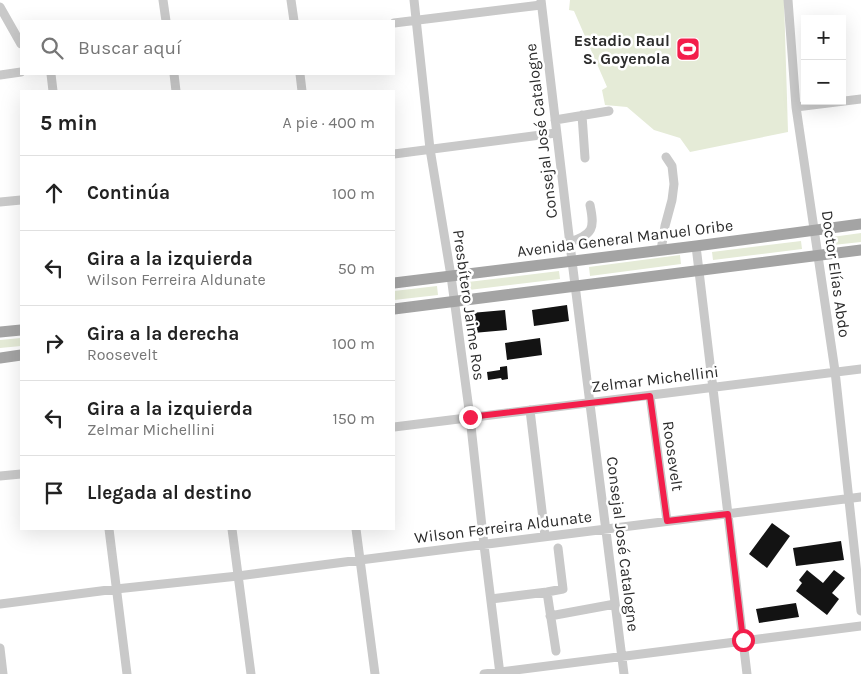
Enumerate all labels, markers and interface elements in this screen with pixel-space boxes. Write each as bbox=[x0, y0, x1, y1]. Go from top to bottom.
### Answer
map controls bbox=[801, 15, 846, 105]
button: + bbox=[801, 15, 846, 60]
search box bbox=[20, 20, 395, 75]
place label: Estadio Raul S. Goyenola bbox=[574, 31, 670, 68]
icon: search bbox=[38, 34, 66, 62]
sports icon: Estadio Raul S. Goyenola bbox=[675, 36, 701, 62]
text: Buscar aquí bbox=[78, 37, 182, 59]
street label: Consejal José Catalogne bbox=[521, 42, 561, 220]
button: − bbox=[801, 60, 846, 105]
text: 5 min bbox=[40, 111, 97, 135]
text: A pie · 400 m bbox=[283, 113, 375, 132]
icon: ahead bbox=[40, 179, 68, 207]
text: Continúa bbox=[87, 182, 170, 204]
text: 100 m bbox=[332, 184, 375, 203]
street label: Doctor Elías Abdo bbox=[818, 209, 854, 339]
street label: Avenida General Manuel Oribe bbox=[516, 215, 734, 261]
street label: Presbítero Jaime Ros bbox=[449, 228, 489, 382]
text: Gira a la izquierda bbox=[87, 248, 253, 270]
icon: left bbox=[40, 254, 68, 282]
text: 50 m bbox=[338, 259, 375, 278]
text: Wilson Ferreira Aldunate bbox=[87, 270, 266, 289]
text: Gira a la derecha bbox=[87, 323, 239, 345]
icon: right bbox=[40, 329, 68, 357]
text: 100 m bbox=[332, 334, 375, 353]
text: Roosevelt bbox=[87, 345, 158, 364]
street label: Zelmar Michellini bbox=[590, 362, 720, 396]
text: Gira a la izquierda bbox=[87, 398, 253, 420]
icon: left bbox=[40, 404, 68, 432]
route end bbox=[459, 406, 482, 429]
text: 150 m bbox=[332, 409, 375, 428]
text: Zelmar Michellini bbox=[87, 420, 215, 439]
street label: Roosevelt bbox=[659, 420, 687, 492]
street label: Consejal José Catalogne bbox=[603, 455, 643, 633]
icon: arrive bbox=[40, 479, 68, 507]
text: Llegada al destino bbox=[87, 482, 252, 504]
street label: Wilson Ferreira Aldunate bbox=[413, 507, 593, 547]
route start bbox=[732, 629, 755, 652]

